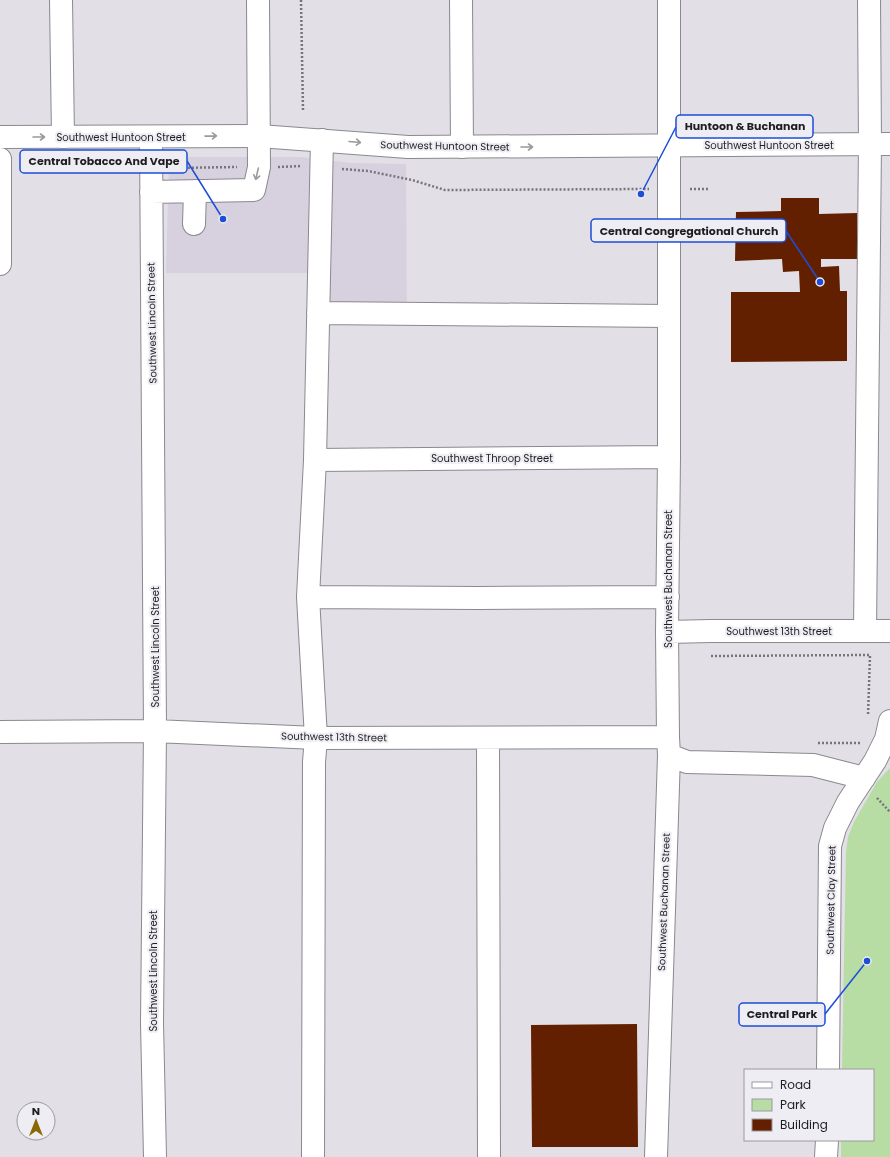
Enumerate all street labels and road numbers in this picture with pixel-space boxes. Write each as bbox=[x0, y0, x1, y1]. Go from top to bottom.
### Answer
street label: Southwest Huntoon Street bbox=[56, 130, 186, 145]
street label: Southwest Huntoon Street bbox=[380, 137, 510, 155]
street label: Southwest Huntoon Street bbox=[704, 138, 834, 153]
street label: Southwest Lincoln Street bbox=[143, 262, 161, 384]
street label: Southwest Throop Street bbox=[431, 451, 553, 466]
street label: Southwest Buchanan Street bbox=[661, 510, 676, 648]
street label: Southwest Lincoln Street bbox=[148, 586, 163, 708]
street label: Southwest 13th Street bbox=[726, 624, 832, 639]
street label: Southwest 13th Street bbox=[281, 729, 387, 745]
street label: Southwest Buchanan Street bbox=[654, 832, 674, 971]
street label: Southwest Clay Street bbox=[823, 845, 839, 955]
street label: Southwest Lincoln Street bbox=[146, 910, 161, 1032]

